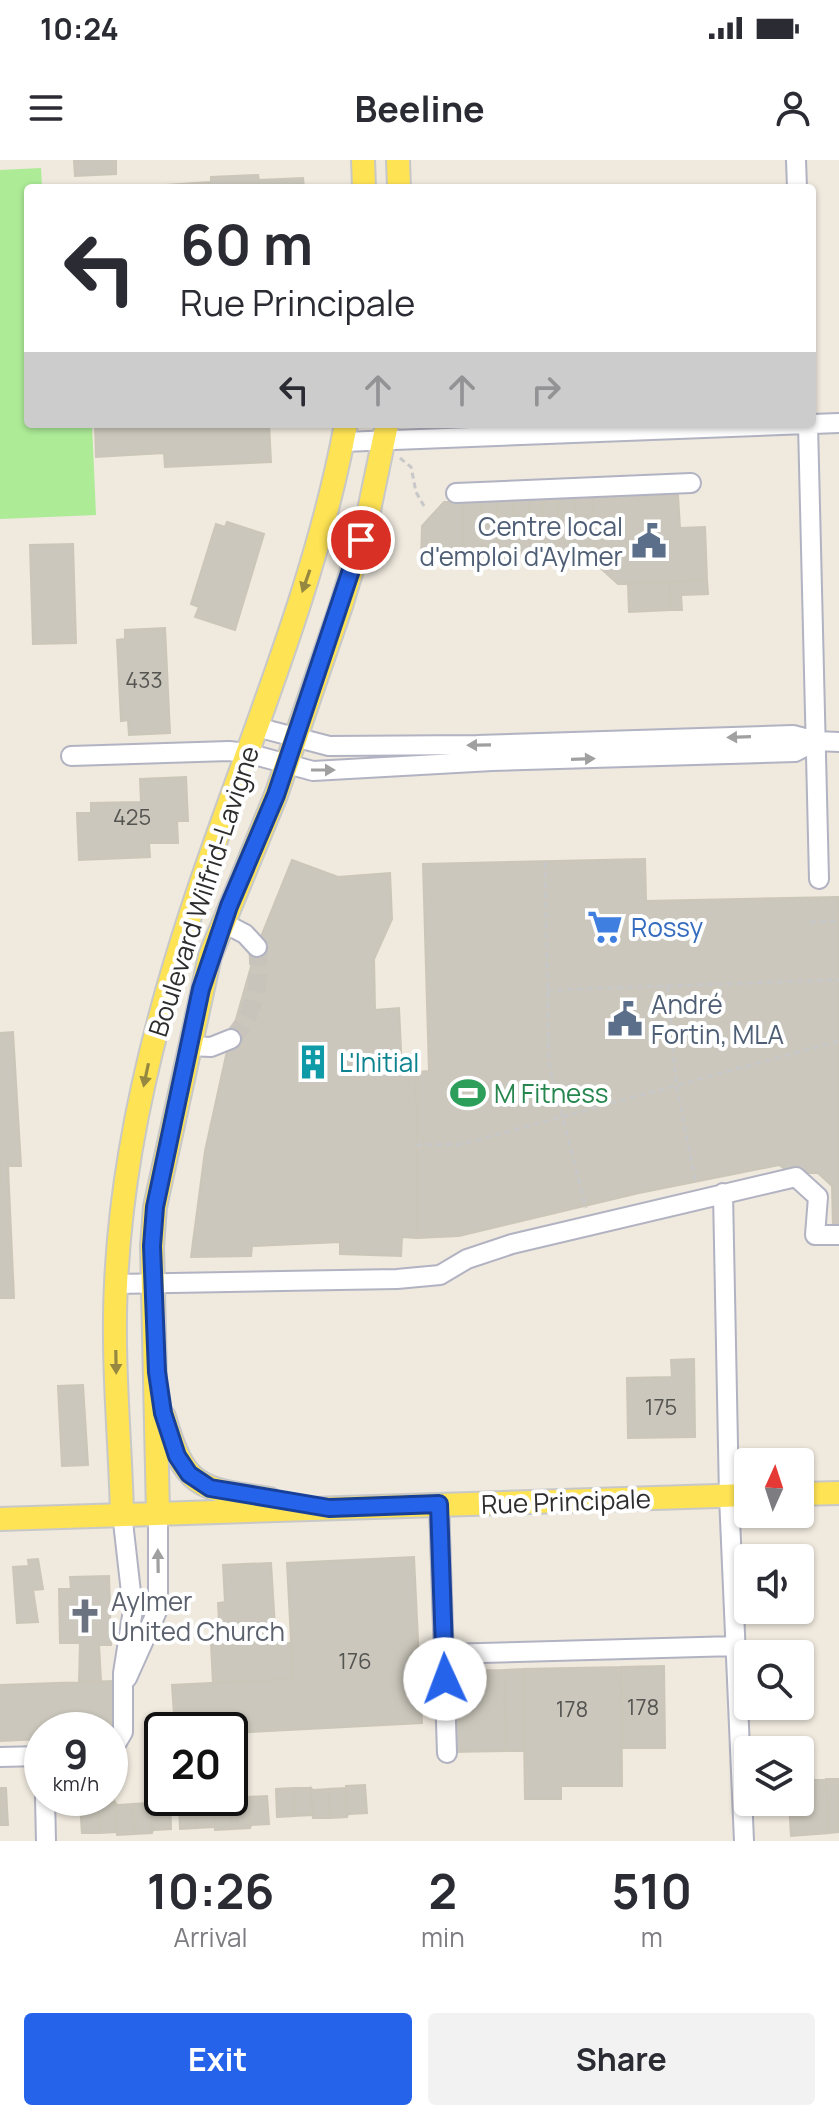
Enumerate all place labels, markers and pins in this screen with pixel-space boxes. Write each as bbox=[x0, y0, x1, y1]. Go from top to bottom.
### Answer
pin bbox=[327, 506, 395, 574]
place label: Centre local d'emploi d'Aylmer bbox=[420, 508, 623, 574]
public building icon: Centre local d'emploi d'Aylmer bbox=[630, 522, 668, 560]
supermarket icon: Rossy bbox=[586, 908, 624, 946]
place label: Rossy bbox=[631, 909, 703, 945]
place label: André Fortin, MLA bbox=[651, 986, 784, 1052]
public building icon: André Fortin, MLA bbox=[606, 1000, 644, 1038]
building icon: L'Initial bbox=[294, 1043, 332, 1081]
place label: L'Initial bbox=[339, 1044, 419, 1080]
sports icon: M Fitness bbox=[449, 1074, 487, 1112]
place label: M Fitness bbox=[494, 1075, 608, 1111]
place label: Aylmer United Church bbox=[111, 1583, 285, 1649]
church icon: Aylmer United Church bbox=[66, 1597, 104, 1635]

